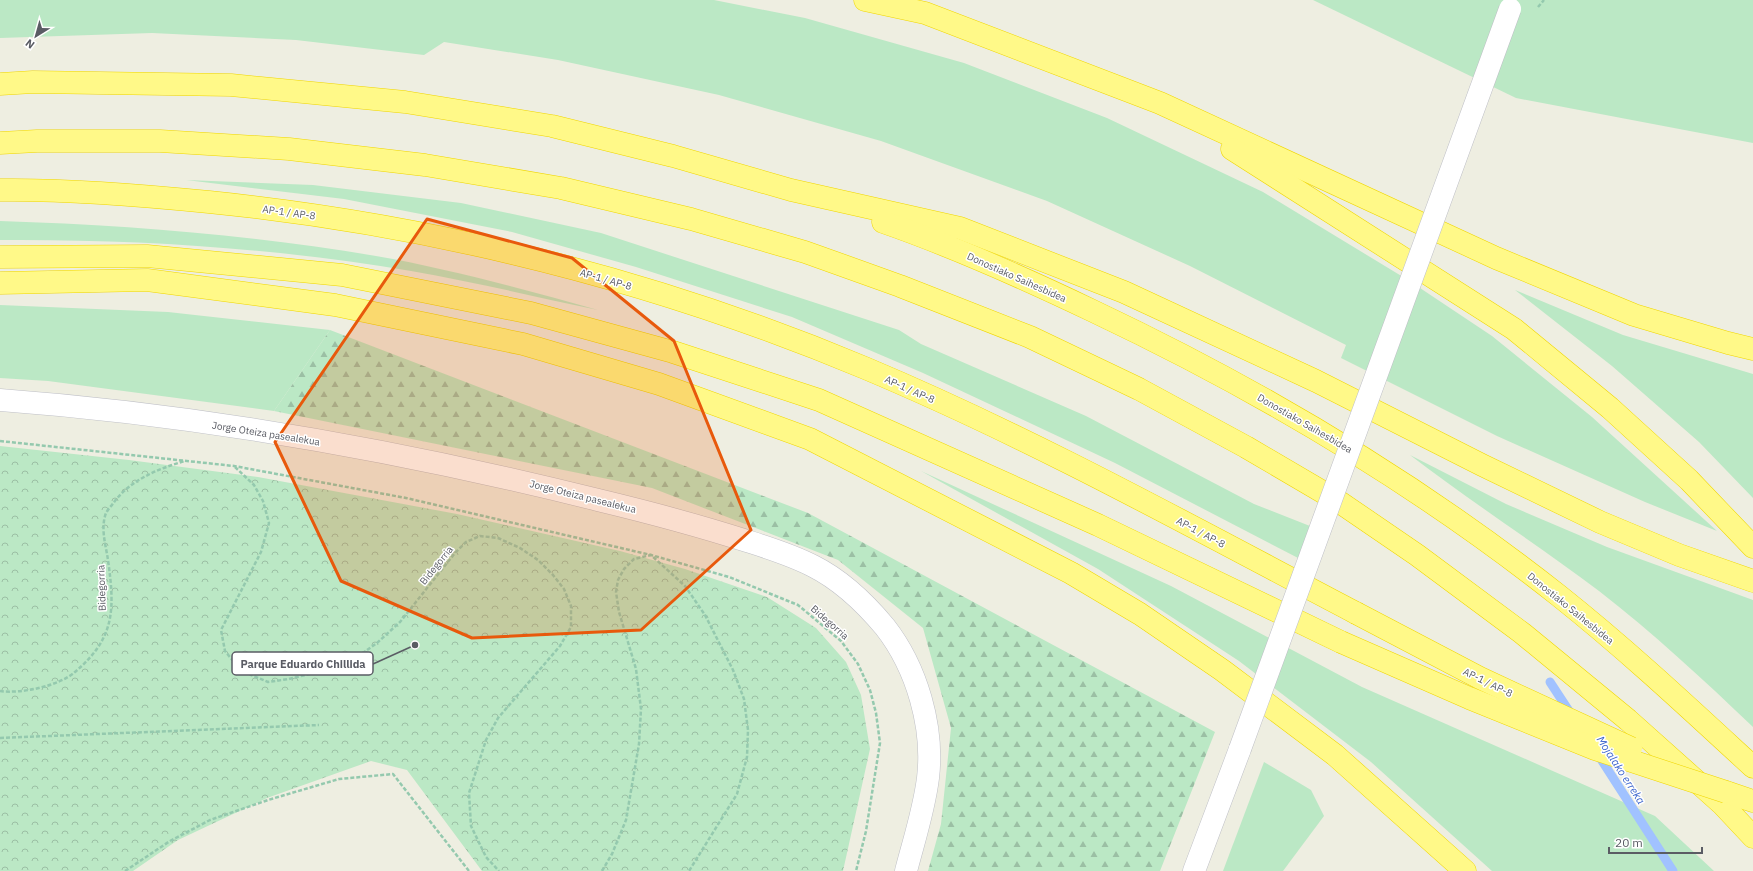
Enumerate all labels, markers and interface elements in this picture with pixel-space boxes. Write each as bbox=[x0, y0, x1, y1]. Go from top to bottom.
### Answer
north arrow bbox=[16, 16, 56, 56]
text: N bbox=[23, 36, 37, 52]
street label: AP-1 / AP-8 bbox=[262, 202, 316, 223]
street label: Donostiako Saihesbidea bbox=[965, 250, 1069, 306]
street label: AP-1 / AP-8 bbox=[578, 266, 633, 293]
street label: AP-1 / AP-8 bbox=[883, 373, 937, 406]
street label: Donostiako Saihesbidea bbox=[1255, 391, 1355, 456]
street label: Jorge Oteiza pasealekua bbox=[211, 419, 322, 449]
street label: Jorge Oteiza pasealekua bbox=[528, 477, 638, 516]
street label: AP-1 / AP-8 bbox=[1174, 514, 1227, 551]
street label: Bidegorria bbox=[417, 543, 456, 587]
street label: Bidegorria bbox=[94, 564, 109, 611]
street label: Donostiako Saihesbidea bbox=[1525, 570, 1617, 648]
street label: Bidegorria bbox=[808, 602, 852, 643]
callout: Parque Eduardo Chillida bbox=[232, 652, 373, 675]
text: Parque Eduardo Chillida bbox=[240, 657, 366, 671]
street label: AP-1 / AP-8 bbox=[1461, 665, 1515, 700]
water label: Mojalako erreka bbox=[1594, 733, 1648, 807]
scale bar bbox=[1609, 829, 1702, 855]
text: 20 m bbox=[1615, 835, 1643, 850]

